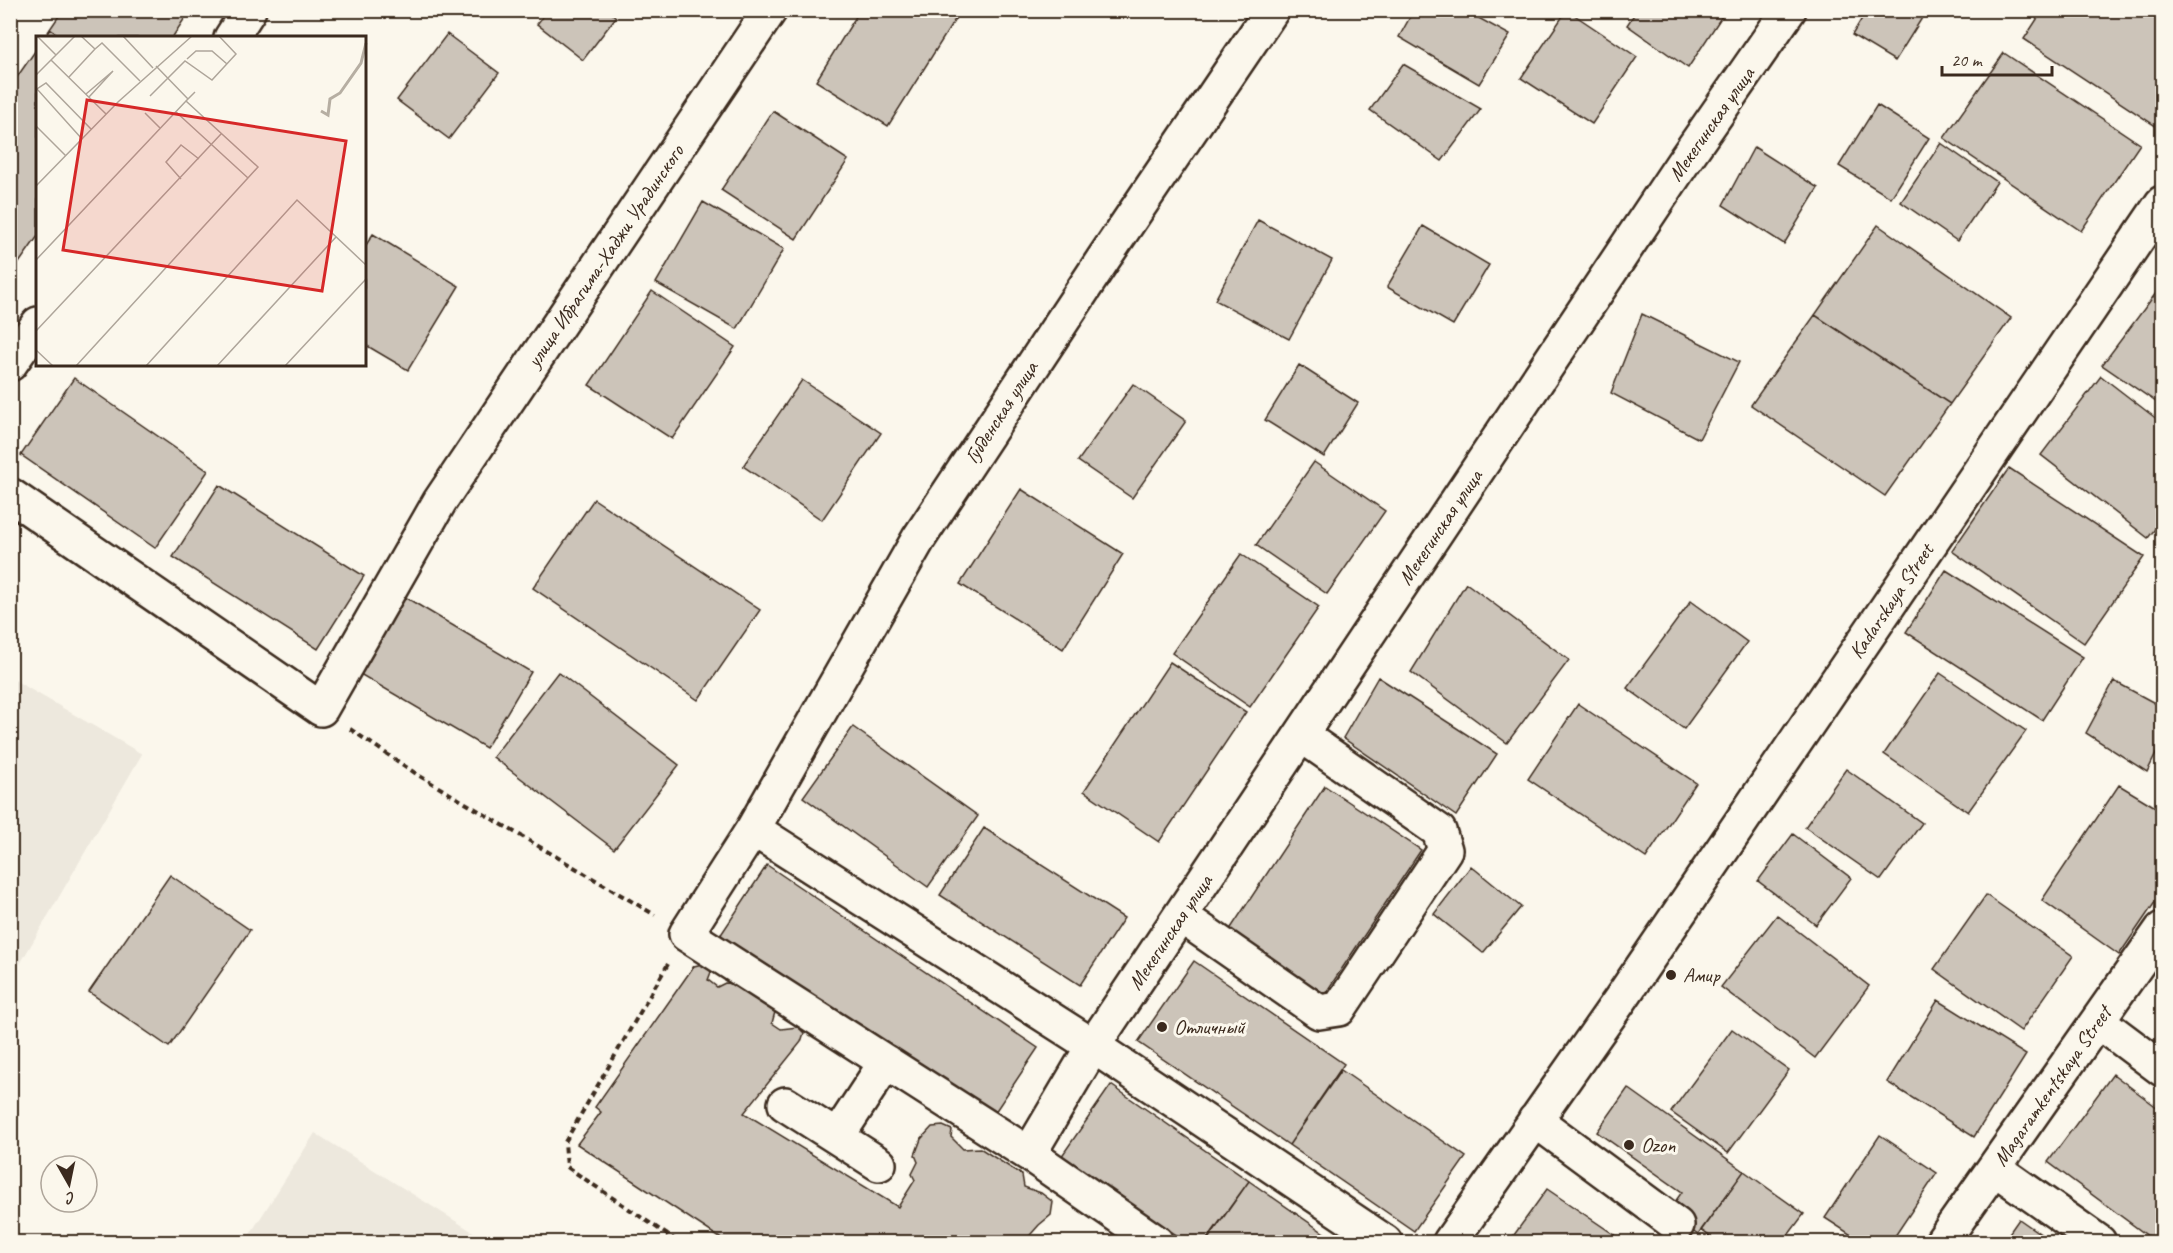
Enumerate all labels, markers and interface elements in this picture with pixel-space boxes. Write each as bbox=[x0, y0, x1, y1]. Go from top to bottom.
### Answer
inset map bbox=[36, 36, 366, 366]
scale bar bbox=[1942, 39, 2052, 77]
text: 20 m bbox=[1951, 49, 1984, 71]
street label: Мекегинская улица bbox=[1662, 61, 1761, 186]
street label: улица Ибрагима-Хаджи Урадинского bbox=[520, 138, 690, 374]
street label: Губденская улица bbox=[958, 355, 1045, 468]
street label: Мекегинская улица bbox=[1392, 463, 1489, 590]
street label: Kadarskaya Street bbox=[1843, 537, 1940, 663]
street label: Мекегинская улица bbox=[1122, 868, 1219, 995]
place label: Амир bbox=[1683, 962, 1721, 988]
marker: Амир bbox=[1664, 968, 1678, 982]
street label: Magaramkentskaya Street bbox=[1987, 999, 2119, 1171]
place label: Отличный bbox=[1174, 1014, 1246, 1040]
marker: Отличный bbox=[1155, 1020, 1169, 1034]
place label: Ozon bbox=[1641, 1132, 1676, 1158]
marker: Ozon bbox=[1622, 1138, 1636, 1152]
north arrow bbox=[39, 1154, 99, 1214]
text: С bbox=[64, 1187, 77, 1209]

